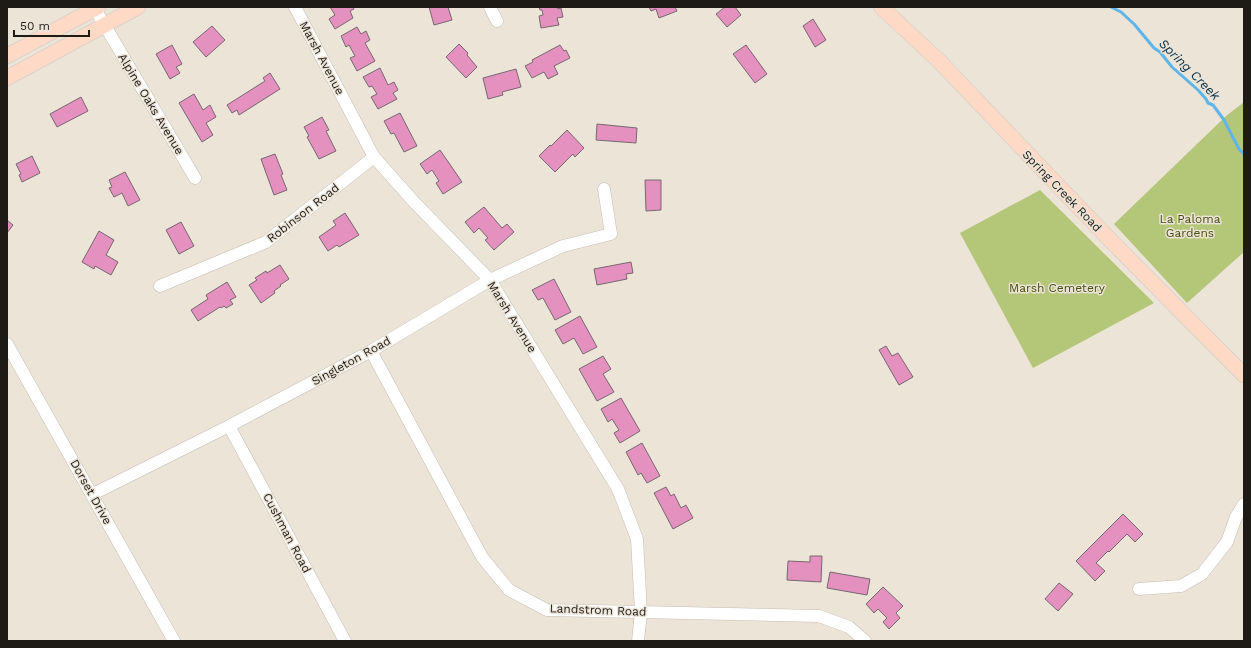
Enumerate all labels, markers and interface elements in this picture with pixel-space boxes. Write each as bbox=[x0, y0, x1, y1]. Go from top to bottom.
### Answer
scale bar bbox=[14, 12, 89, 38]
text: 50 m bbox=[20, 19, 50, 33]
street label: Marsh Avenue bbox=[297, 19, 347, 97]
water label: Spring Creek bbox=[1156, 36, 1224, 104]
street label: Alpine Oaks Avenue bbox=[115, 51, 187, 157]
street label: Spring Creek Road bbox=[1020, 147, 1104, 235]
street label: Robinson Road bbox=[264, 181, 342, 245]
park label: La Paloma Gardens bbox=[1160, 212, 1221, 240]
street label: Marsh Avenue bbox=[484, 279, 540, 355]
park label: Marsh Cemetery bbox=[1009, 281, 1106, 295]
street label: Singleton Road bbox=[309, 334, 393, 388]
street label: Dorset Drive bbox=[67, 457, 115, 527]
street label: Cushman Road bbox=[260, 491, 314, 575]
street label: Landstrom Road bbox=[549, 601, 647, 619]

